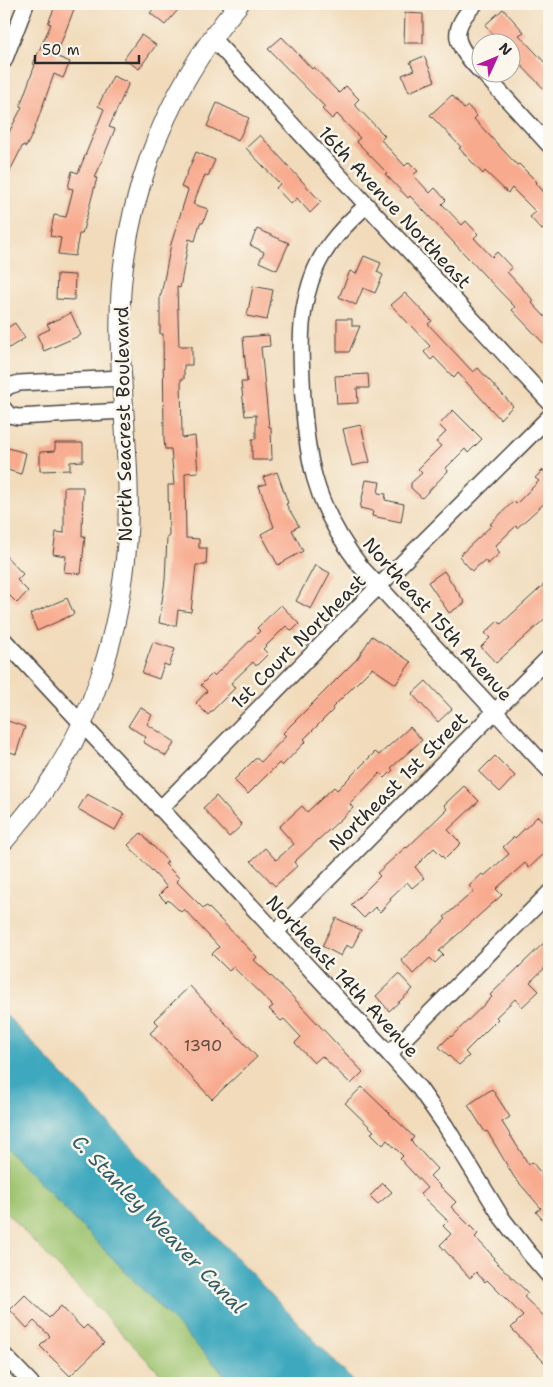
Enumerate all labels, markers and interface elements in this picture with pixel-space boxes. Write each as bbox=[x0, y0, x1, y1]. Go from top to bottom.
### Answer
scale bar bbox=[35, 32, 139, 64]
north arrow bbox=[470, 32, 520, 82]
text: N bbox=[495, 39, 516, 59]
text: 50 m bbox=[42, 40, 80, 60]
street label: 16th Avenue Northeast bbox=[313, 121, 477, 294]
street label: North Seacrest Boulevard bbox=[109, 306, 138, 542]
street label: Northeast 15th Avenue bbox=[357, 532, 518, 707]
street label: 1st Court Northeast bbox=[225, 568, 371, 714]
street label: Northeast 1st Street bbox=[324, 707, 473, 856]
street label: Northeast 14th Avenue bbox=[261, 890, 425, 1063]
house number: 1390 bbox=[184, 1035, 222, 1056]
water label: C. Stanley Weaver Canal bbox=[67, 1129, 251, 1319]

